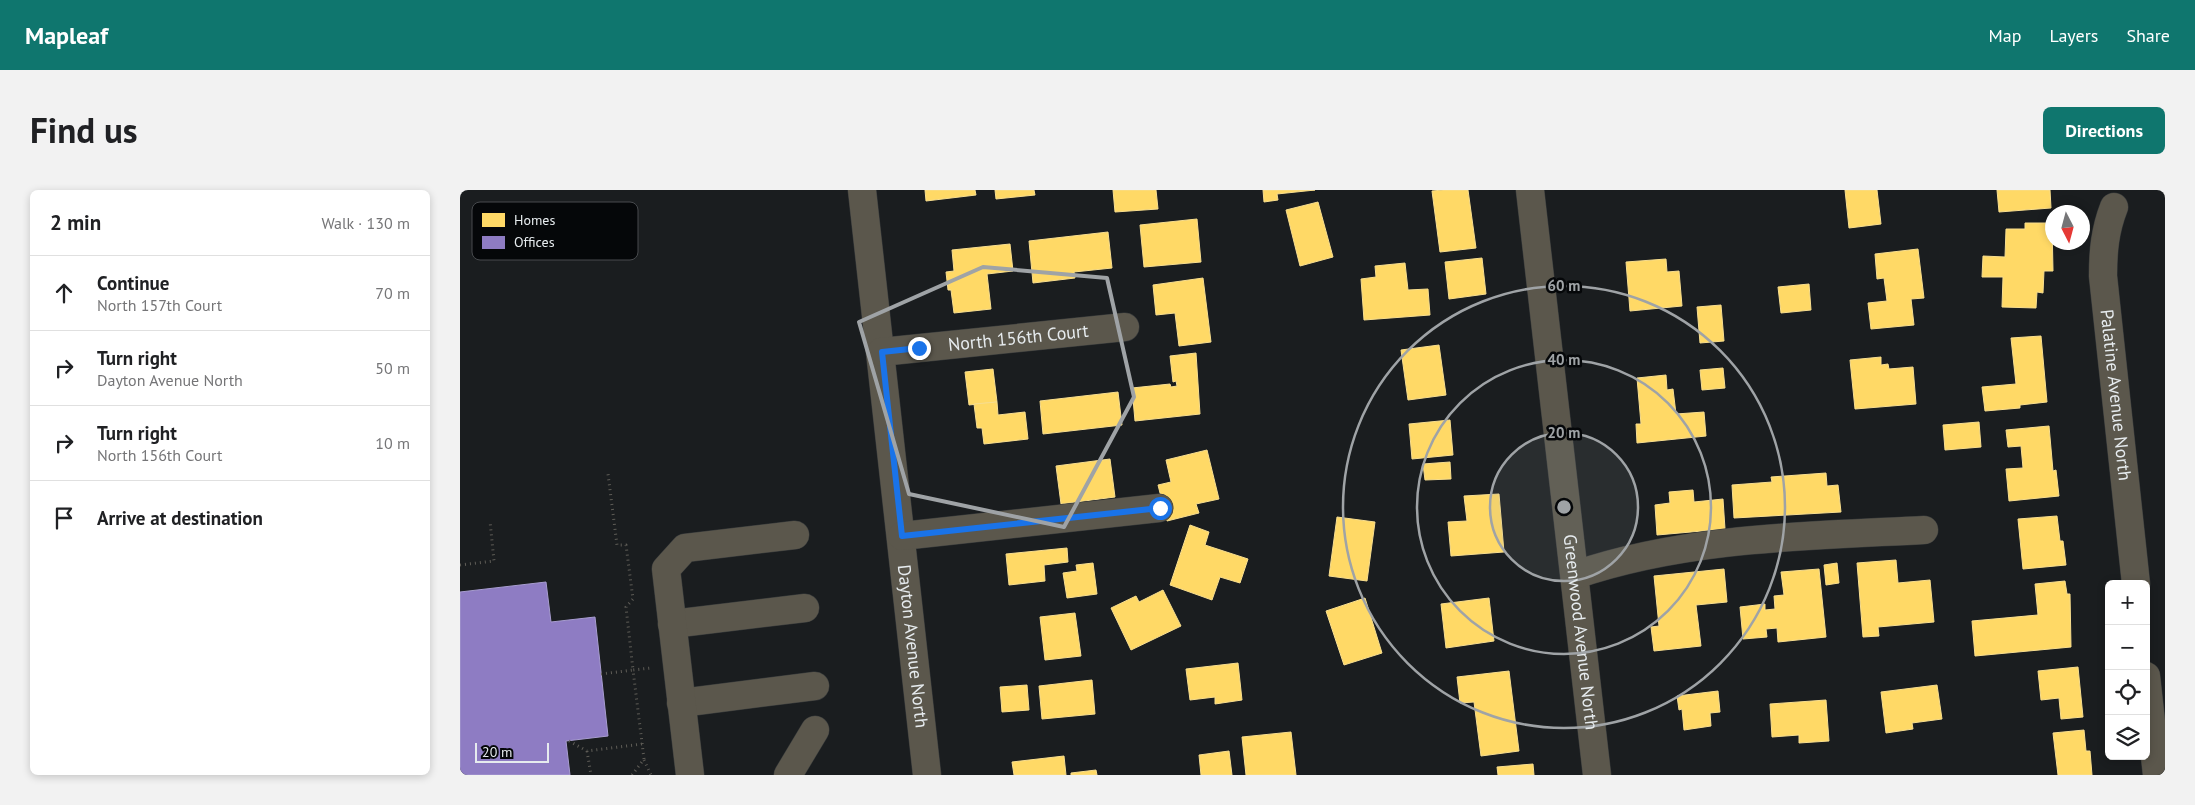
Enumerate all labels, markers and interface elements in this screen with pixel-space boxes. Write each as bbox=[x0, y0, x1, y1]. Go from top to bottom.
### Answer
text: Mapleaf bbox=[25, 20, 108, 51]
text: Map bbox=[1989, 24, 2021, 47]
text: Layers bbox=[2049, 24, 2098, 47]
text: Share bbox=[2126, 24, 2170, 47]
text: Find us bbox=[30, 107, 138, 153]
button: Directions bbox=[2043, 107, 2165, 154]
legend bbox=[472, 202, 638, 260]
north arrow bbox=[2045, 205, 2090, 250]
text: 2 min bbox=[50, 209, 101, 236]
text: Homes bbox=[514, 211, 555, 229]
text: Walk · 130 m bbox=[321, 213, 410, 233]
text: Offices bbox=[514, 233, 555, 251]
text: Continue bbox=[97, 271, 169, 295]
text: 60 m bbox=[1548, 276, 1580, 295]
icon: ahead bbox=[50, 279, 78, 307]
text: 70 m bbox=[375, 283, 410, 303]
text: North 157th Court bbox=[97, 295, 222, 315]
street label: Palatine Avenue North bbox=[2096, 308, 2137, 482]
street label: North 156th Court bbox=[947, 319, 1090, 356]
route end bbox=[908, 337, 931, 360]
text: Turn right bbox=[97, 346, 177, 370]
text: 40 m bbox=[1548, 350, 1580, 369]
icon: right bbox=[50, 354, 78, 382]
text: 50 m bbox=[375, 358, 410, 378]
text: Dayton Avenue North bbox=[97, 370, 243, 390]
text: Turn right bbox=[97, 421, 177, 445]
text: 20 m bbox=[1548, 423, 1580, 442]
icon: right bbox=[50, 429, 78, 457]
text: 10 m bbox=[375, 433, 410, 453]
text: North 156th Court bbox=[97, 445, 222, 465]
route start bbox=[1149, 497, 1172, 520]
centre of rings bbox=[1555, 498, 1573, 516]
icon: arrive bbox=[50, 504, 78, 532]
text: Arrive at destination bbox=[97, 506, 263, 530]
street label: Greenwood Avenue North bbox=[1559, 533, 1604, 731]
street label: Dayton Avenue North bbox=[893, 563, 934, 729]
map controls bbox=[2105, 580, 2150, 760]
button: + bbox=[2105, 580, 2150, 625]
button: − bbox=[2105, 625, 2150, 670]
button: locate bbox=[2105, 670, 2150, 715]
button: layers bbox=[2105, 715, 2150, 760]
scale bar bbox=[475, 740, 549, 763]
text: 20 m bbox=[482, 743, 512, 761]

